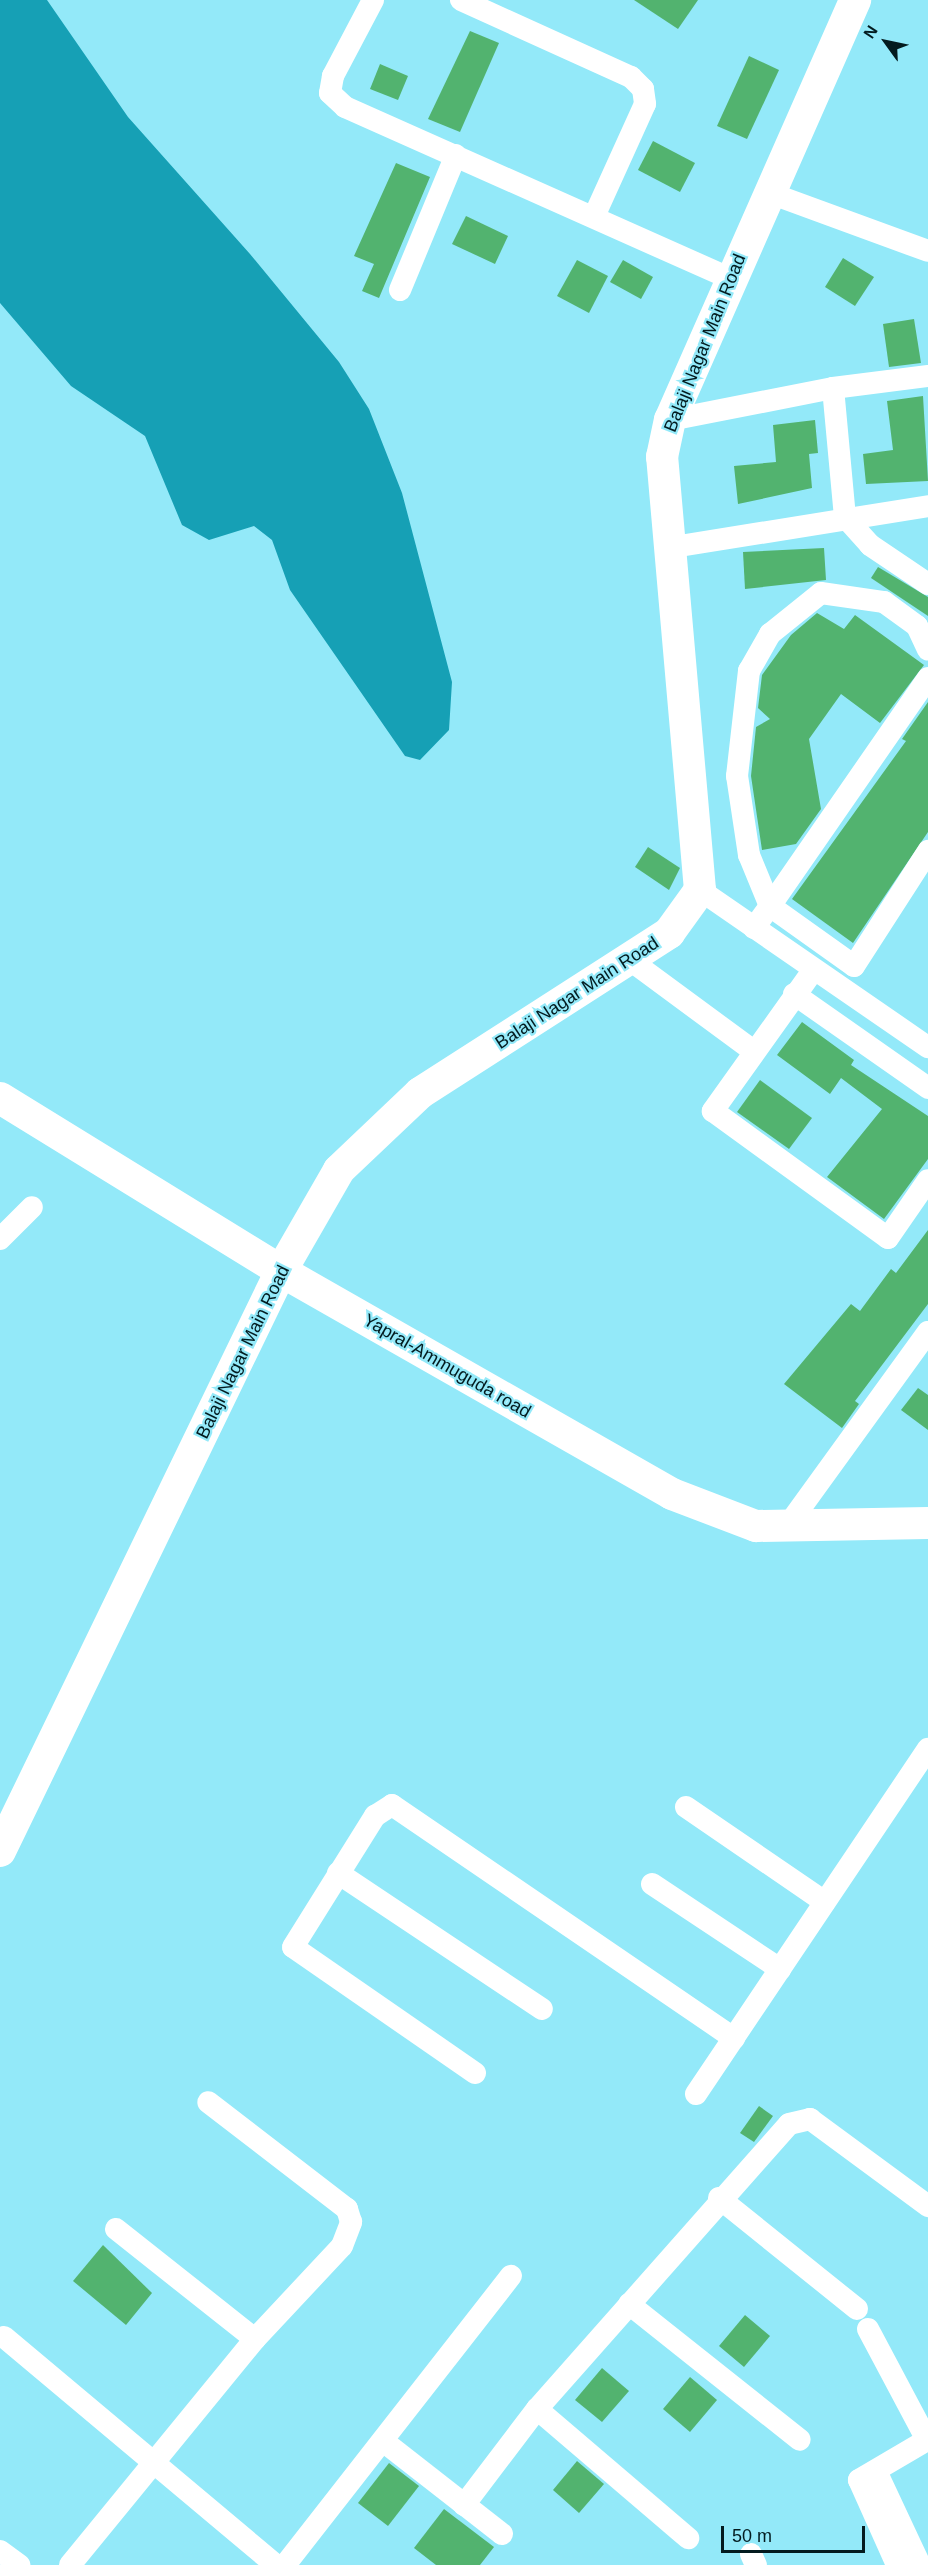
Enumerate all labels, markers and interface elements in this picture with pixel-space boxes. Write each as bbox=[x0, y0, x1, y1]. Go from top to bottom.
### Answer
north arrow bbox=[856, 12, 916, 72]
text: N bbox=[860, 22, 881, 41]
street label: Balaji Nagar Main Road bbox=[659, 251, 751, 435]
street label: Balaji Nagar Main Road bbox=[491, 932, 663, 1054]
street label: Balaji Nagar Main Road bbox=[192, 1262, 294, 1442]
street label: Yapral-Ammuguda road bbox=[359, 1309, 535, 1423]
scale bar bbox=[724, 2514, 868, 2552]
text: 50 m bbox=[732, 2526, 772, 2546]

